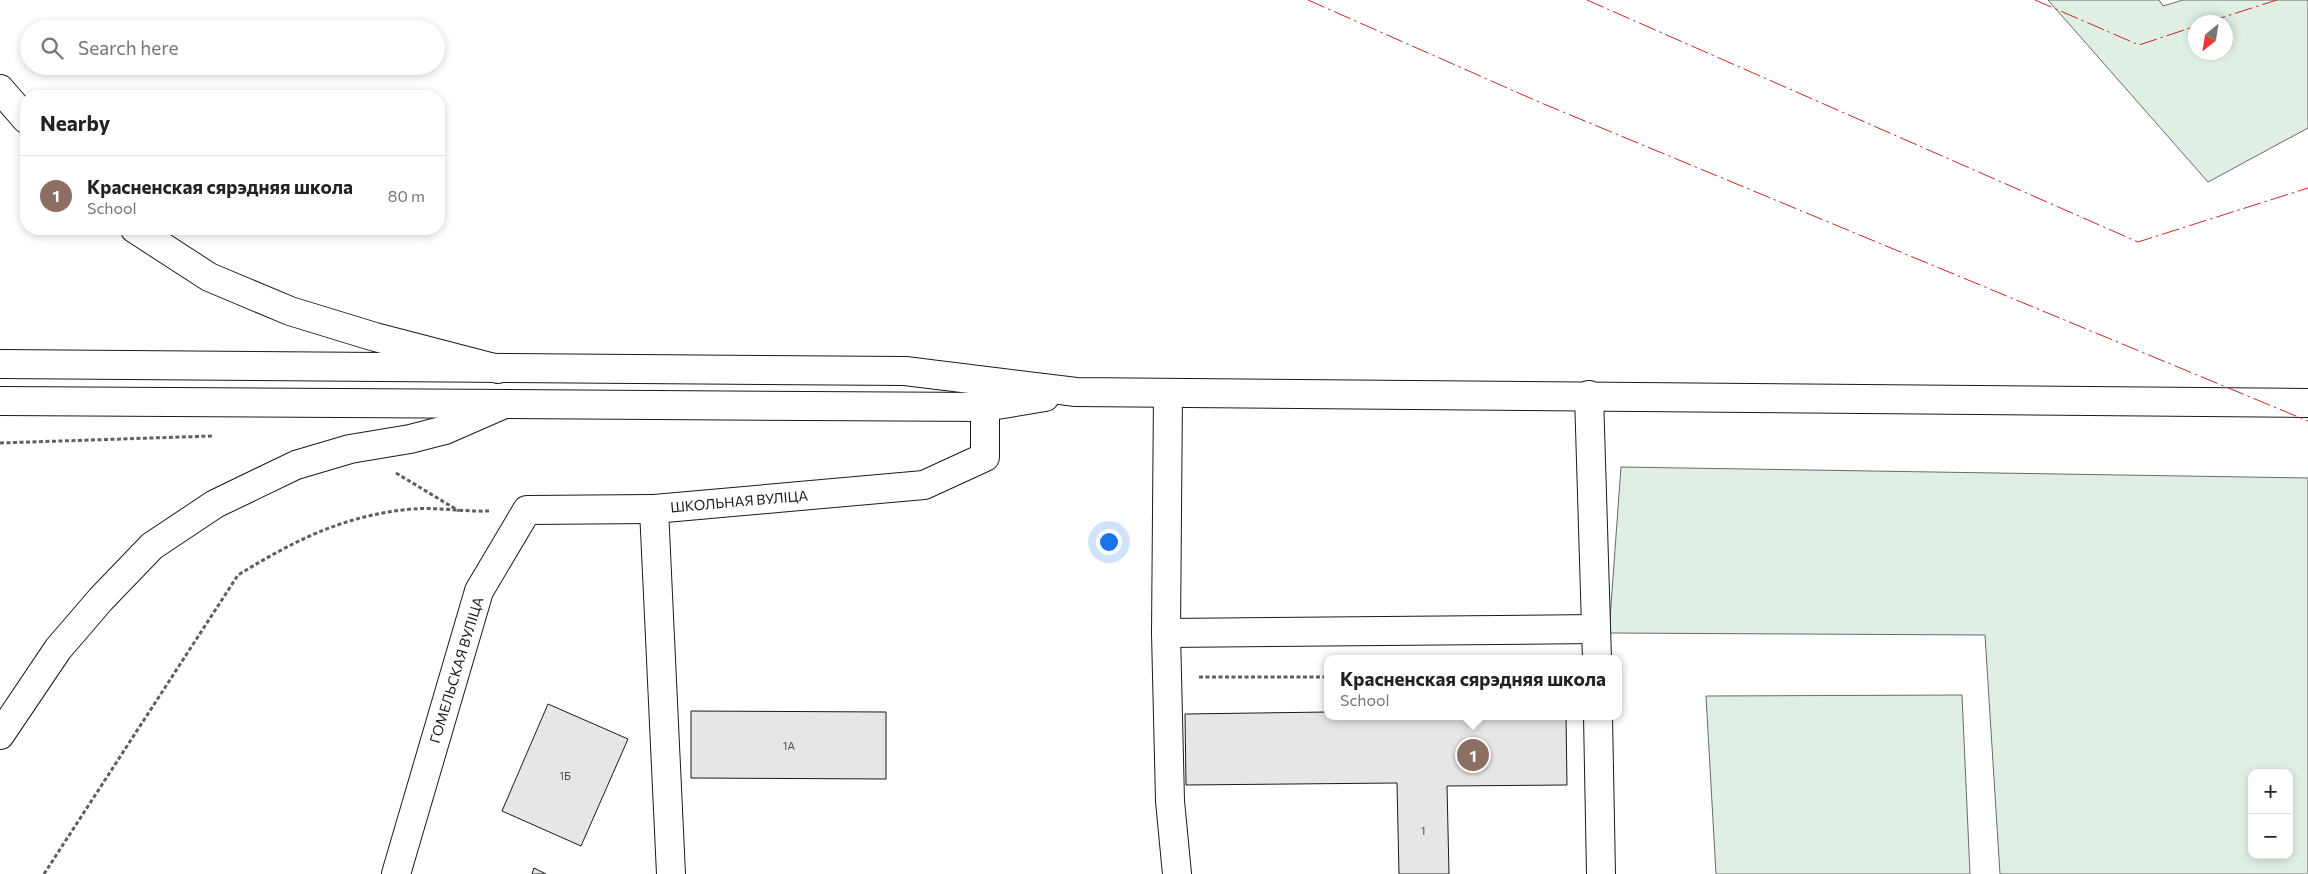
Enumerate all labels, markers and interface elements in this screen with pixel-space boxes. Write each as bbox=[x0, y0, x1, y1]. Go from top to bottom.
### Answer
north arrow bbox=[2188, 15, 2233, 60]
search box bbox=[20, 20, 445, 75]
icon: search bbox=[38, 34, 66, 62]
text: Search here bbox=[78, 36, 178, 59]
text: Nearby bbox=[40, 110, 110, 135]
text: Красненская сярэдняя школа bbox=[87, 175, 353, 198]
text: 1 bbox=[52, 186, 60, 205]
text: 80 m bbox=[388, 186, 425, 205]
text: School bbox=[87, 198, 137, 217]
street label: ШКОЛЬНАЯ ВУЛІЦА bbox=[669, 486, 809, 515]
your location bbox=[1096, 529, 1122, 555]
street label: ГОМЕЛЬСКАЯ ВУЛІЦА bbox=[426, 594, 486, 745]
popup bbox=[1324, 655, 1622, 720]
text: Красненская сярэдняя школа bbox=[1340, 667, 1606, 690]
text: School bbox=[1340, 690, 1390, 709]
pin: 1 bbox=[1457, 736, 1489, 774]
house number: 1А bbox=[783, 739, 796, 752]
house number: 1Б bbox=[559, 769, 571, 782]
map controls bbox=[2248, 769, 2293, 859]
button: + bbox=[2248, 769, 2293, 814]
button: − bbox=[2248, 814, 2293, 859]
house number: 1 bbox=[1421, 824, 1425, 837]

